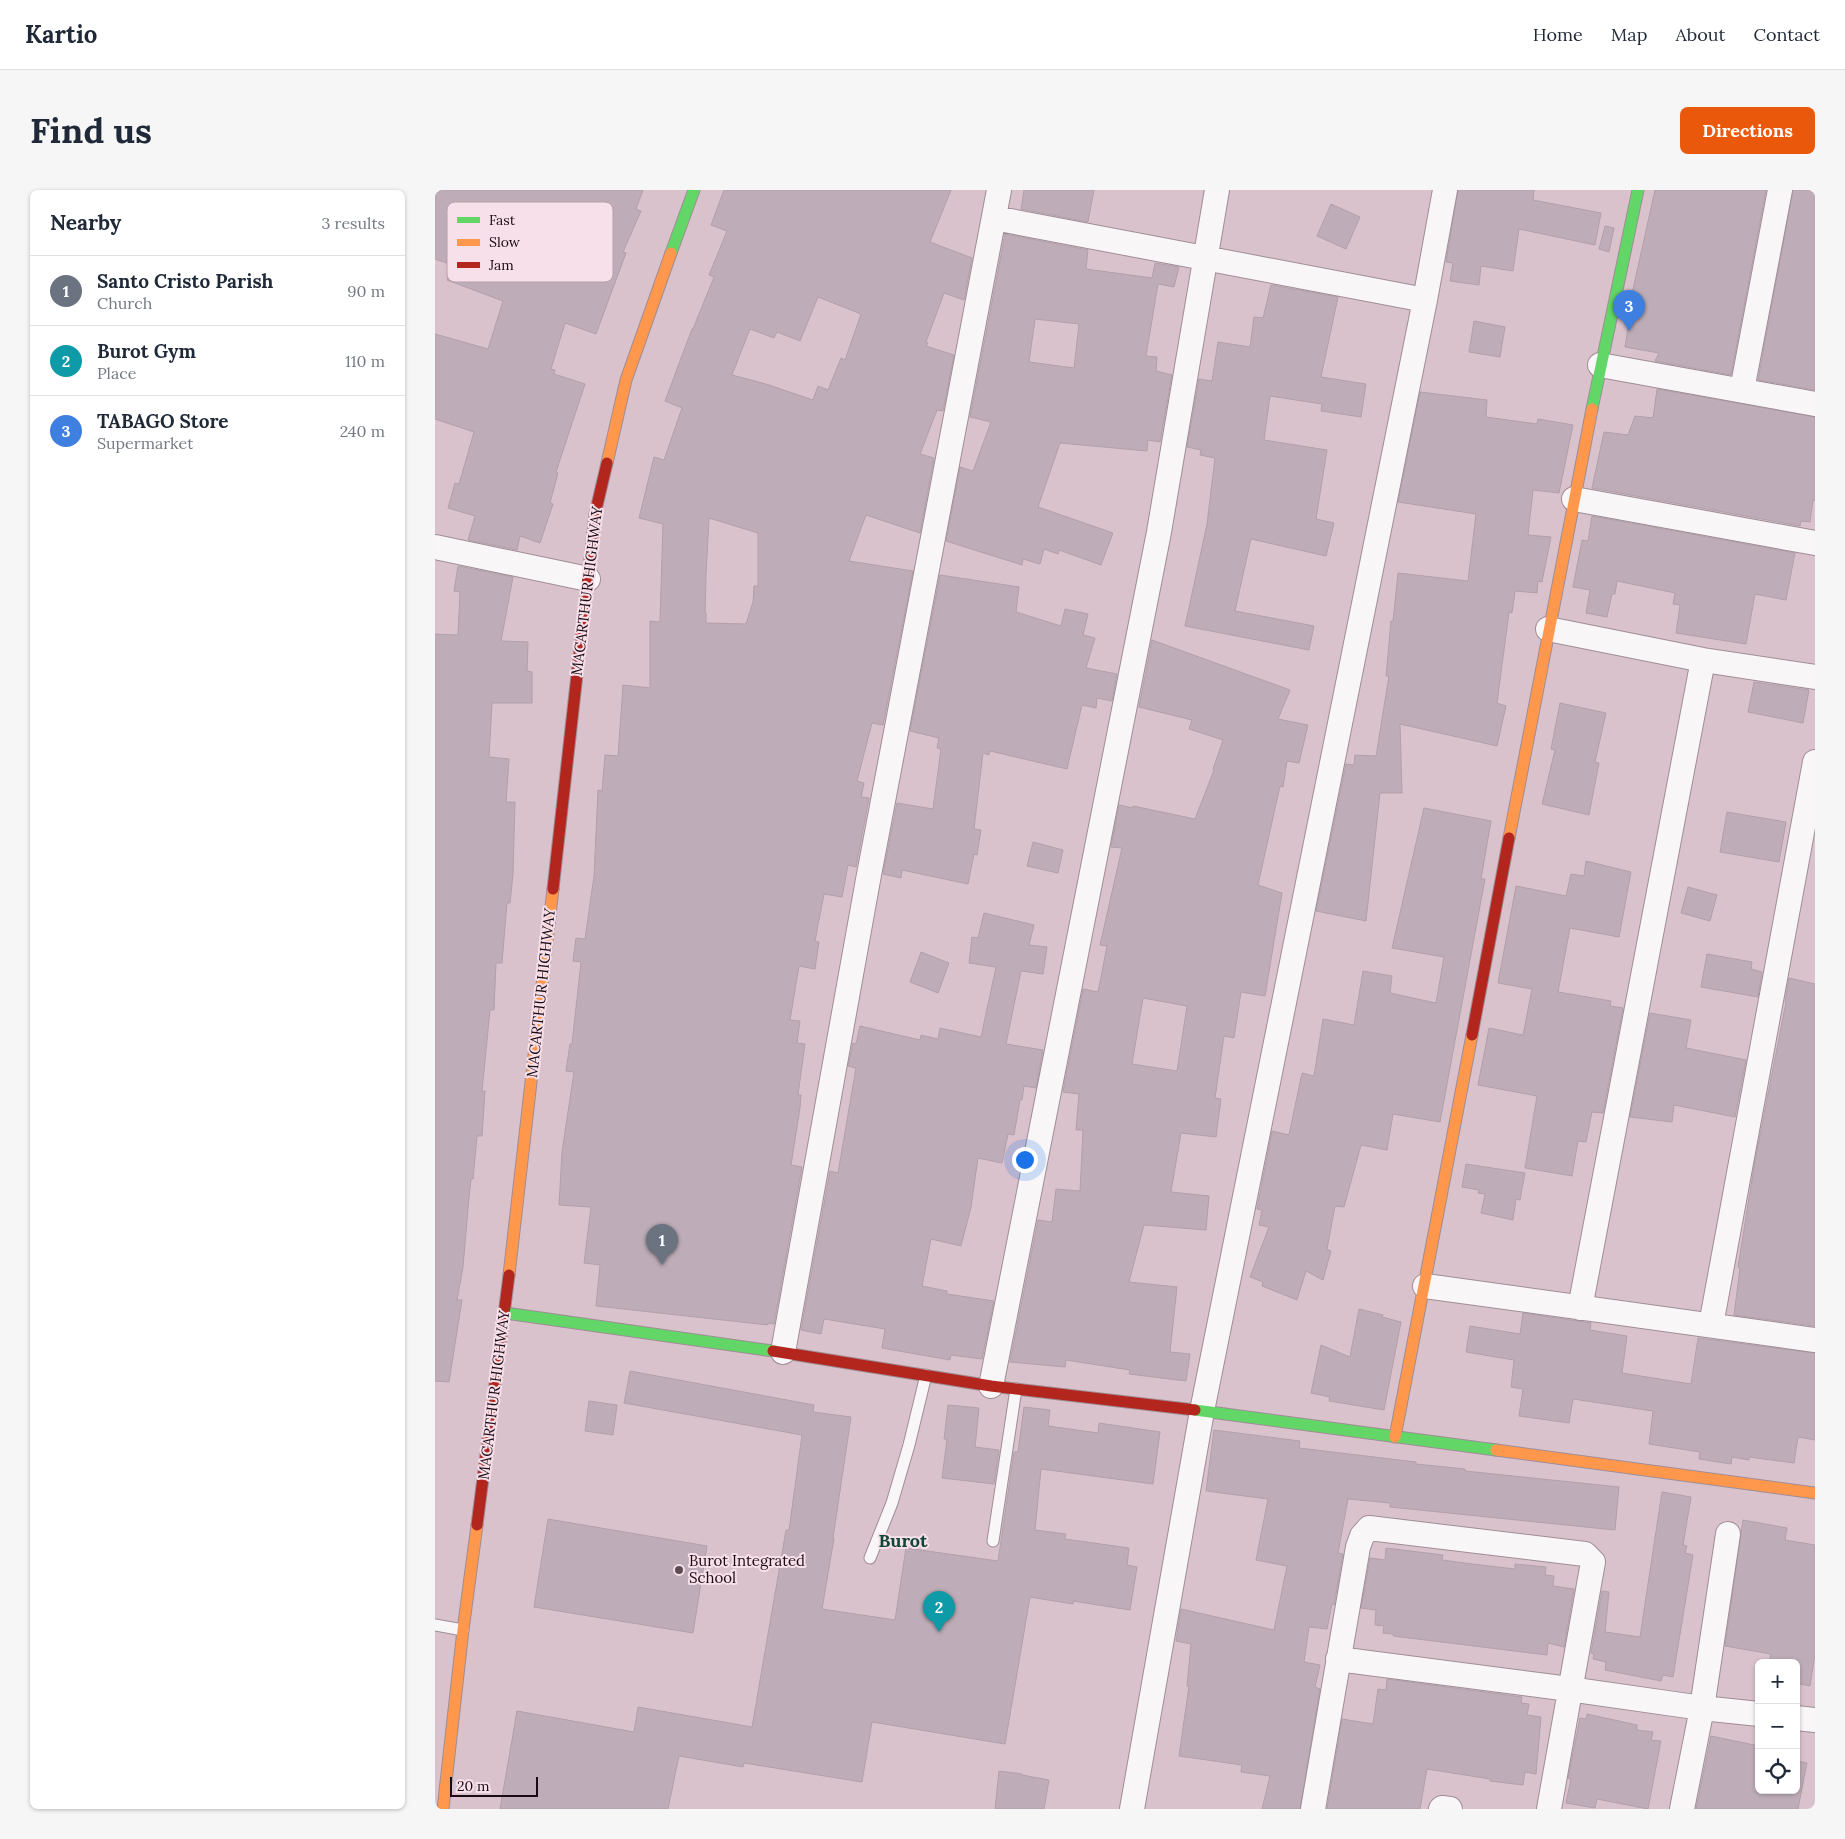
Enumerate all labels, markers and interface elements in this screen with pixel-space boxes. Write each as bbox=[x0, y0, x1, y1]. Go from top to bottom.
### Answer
text: Kartio bbox=[25, 19, 97, 50]
text: Home bbox=[1533, 23, 1583, 46]
text: Map bbox=[1611, 23, 1647, 46]
text: About bbox=[1675, 23, 1725, 46]
text: Contact bbox=[1753, 23, 1820, 46]
button: Directions bbox=[1680, 107, 1815, 154]
text: Find us bbox=[30, 108, 152, 153]
legend bbox=[447, 202, 613, 282]
text: Nearby bbox=[50, 209, 121, 236]
text: Fast bbox=[489, 211, 516, 229]
text: 3 results bbox=[321, 213, 385, 233]
text: Slow bbox=[489, 233, 521, 251]
text: Jam bbox=[488, 256, 514, 274]
text: Santo Cristo Parish bbox=[97, 269, 273, 293]
text: 1 bbox=[63, 281, 69, 301]
text: 90 m bbox=[347, 281, 385, 301]
pin: 3 bbox=[1613, 290, 1645, 331]
text: Church bbox=[97, 293, 152, 313]
text: Burot Gym bbox=[97, 339, 196, 363]
text: 2 bbox=[62, 351, 70, 371]
text: 110 m bbox=[345, 351, 385, 371]
text: Place bbox=[97, 363, 136, 383]
text: TABAGO Store bbox=[97, 409, 229, 433]
text: 3 bbox=[62, 421, 70, 441]
text: 240 m bbox=[340, 421, 385, 441]
text: Supermarket bbox=[97, 433, 193, 453]
street label: MACARTHUR HIGHWAY bbox=[567, 505, 606, 677]
street label: MACARTHUR HIGHWAY bbox=[522, 907, 559, 1079]
your location bbox=[1012, 1147, 1038, 1173]
pin: 1 bbox=[646, 1224, 678, 1265]
street label: MACARTHUR HIGHWAY bbox=[474, 1309, 513, 1481]
district label: Burot bbox=[879, 1529, 928, 1552]
place label: Burot Integrated School bbox=[689, 1551, 805, 1587]
marker: Burot Integrated School bbox=[673, 1564, 685, 1576]
pin: 2 bbox=[923, 1591, 955, 1632]
map controls bbox=[1755, 1659, 1800, 1794]
button: + bbox=[1755, 1659, 1800, 1704]
button: − bbox=[1755, 1704, 1800, 1749]
button: locate bbox=[1755, 1749, 1800, 1794]
scale bar bbox=[450, 1774, 537, 1797]
text: 20 m bbox=[457, 1777, 489, 1795]

